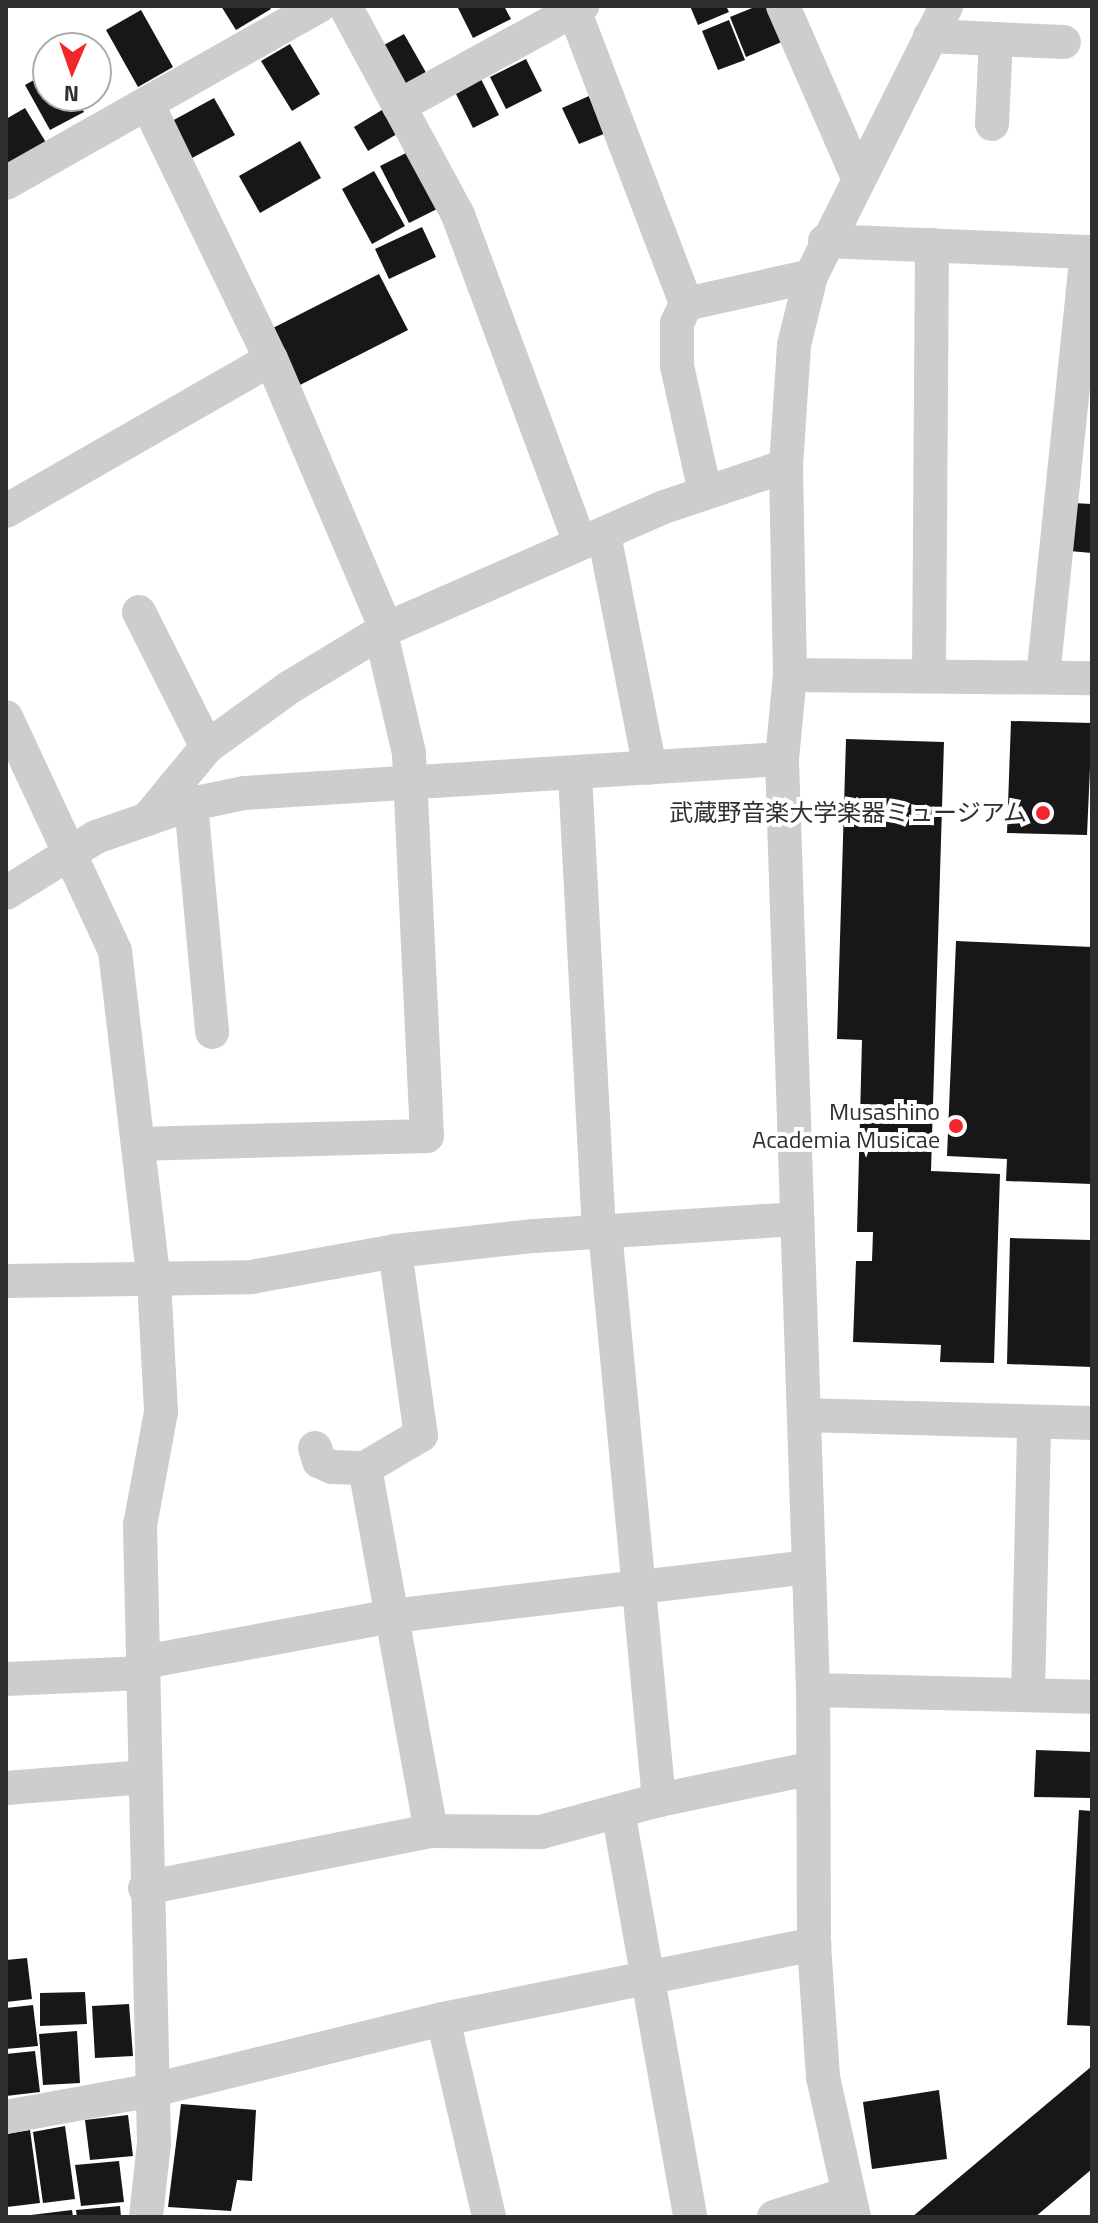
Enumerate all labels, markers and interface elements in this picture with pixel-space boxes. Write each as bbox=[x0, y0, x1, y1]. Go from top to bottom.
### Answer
north arrow bbox=[32, 32, 112, 112]
text: N bbox=[63, 77, 79, 111]
place label: 武蔵野音楽大学楽器ミュージアム bbox=[667, 799, 1027, 827]
marker: 武蔵野音楽大学楽器ミュージアム bbox=[1034, 804, 1052, 822]
place label: Musashino Academia Musicae bbox=[752, 1098, 940, 1154]
marker: Musashino Academia Musicae bbox=[947, 1117, 965, 1135]

